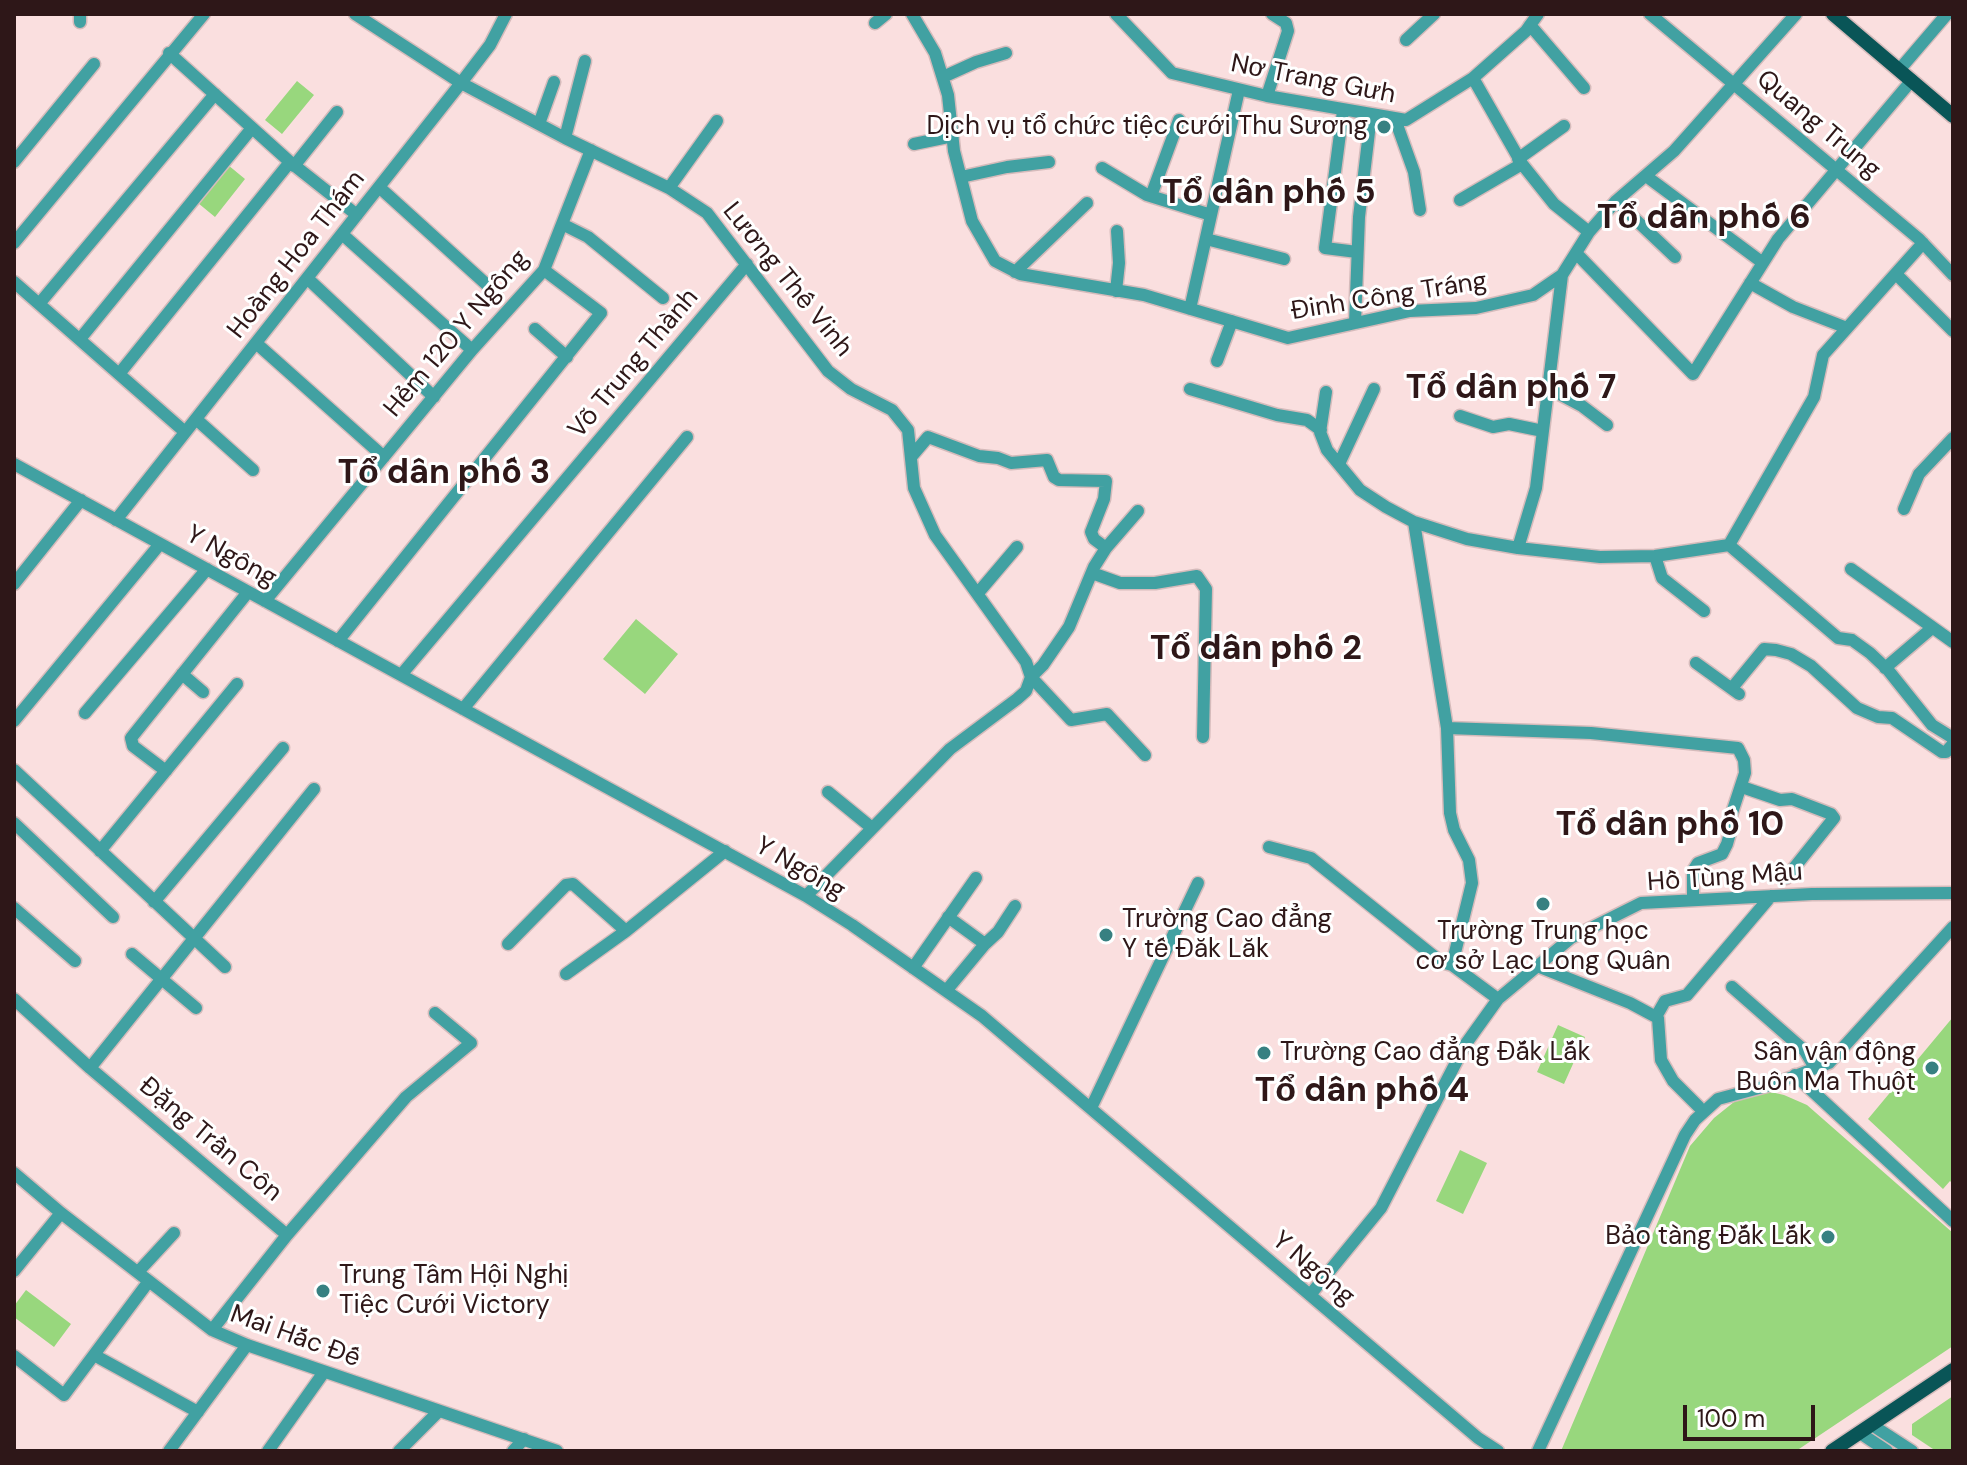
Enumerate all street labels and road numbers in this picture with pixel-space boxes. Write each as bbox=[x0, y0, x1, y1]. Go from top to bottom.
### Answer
street label: Nơ Trang Gưh bbox=[1228, 49, 1398, 111]
street label: Quang Trung bbox=[1750, 64, 1886, 186]
street label: Hoàng Hoa Thám bbox=[222, 165, 372, 345]
street label: Lương Thế Vinh bbox=[715, 197, 859, 363]
street label: Hẻm 120 Y Ngông bbox=[378, 244, 536, 424]
street label: Đinh Công Tráng bbox=[1289, 266, 1489, 328]
street label: Võ Trung Thành bbox=[562, 283, 706, 445]
street label: Y Ngông bbox=[180, 519, 282, 595]
street label: Y Ngông bbox=[749, 831, 851, 907]
street label: Hồ Tùng Mậu bbox=[1646, 857, 1804, 899]
street label: Đặng Trần Côn bbox=[132, 1071, 288, 1209]
street label: Y Ngông bbox=[1265, 1225, 1361, 1313]
street label: Mai Hắc Đế bbox=[226, 1299, 364, 1375]

